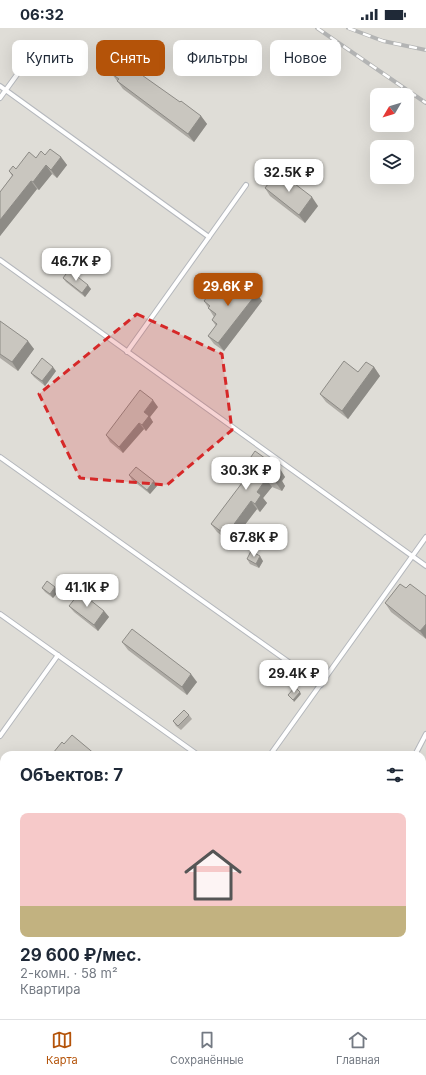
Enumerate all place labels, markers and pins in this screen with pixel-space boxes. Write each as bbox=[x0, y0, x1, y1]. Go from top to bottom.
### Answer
pin: 32.5K ₽ bbox=[252, 159, 326, 193]
pin: 46.7K ₽ bbox=[39, 248, 113, 282]
pin: 29.6K ₽ bbox=[191, 273, 265, 307]
pin: 30.3K ₽ bbox=[209, 457, 283, 491]
pin: 67.8K ₽ bbox=[217, 524, 291, 558]
pin: 41.1K ₽ bbox=[50, 574, 124, 608]
pin: 29.4K ₽ bbox=[257, 660, 331, 694]

